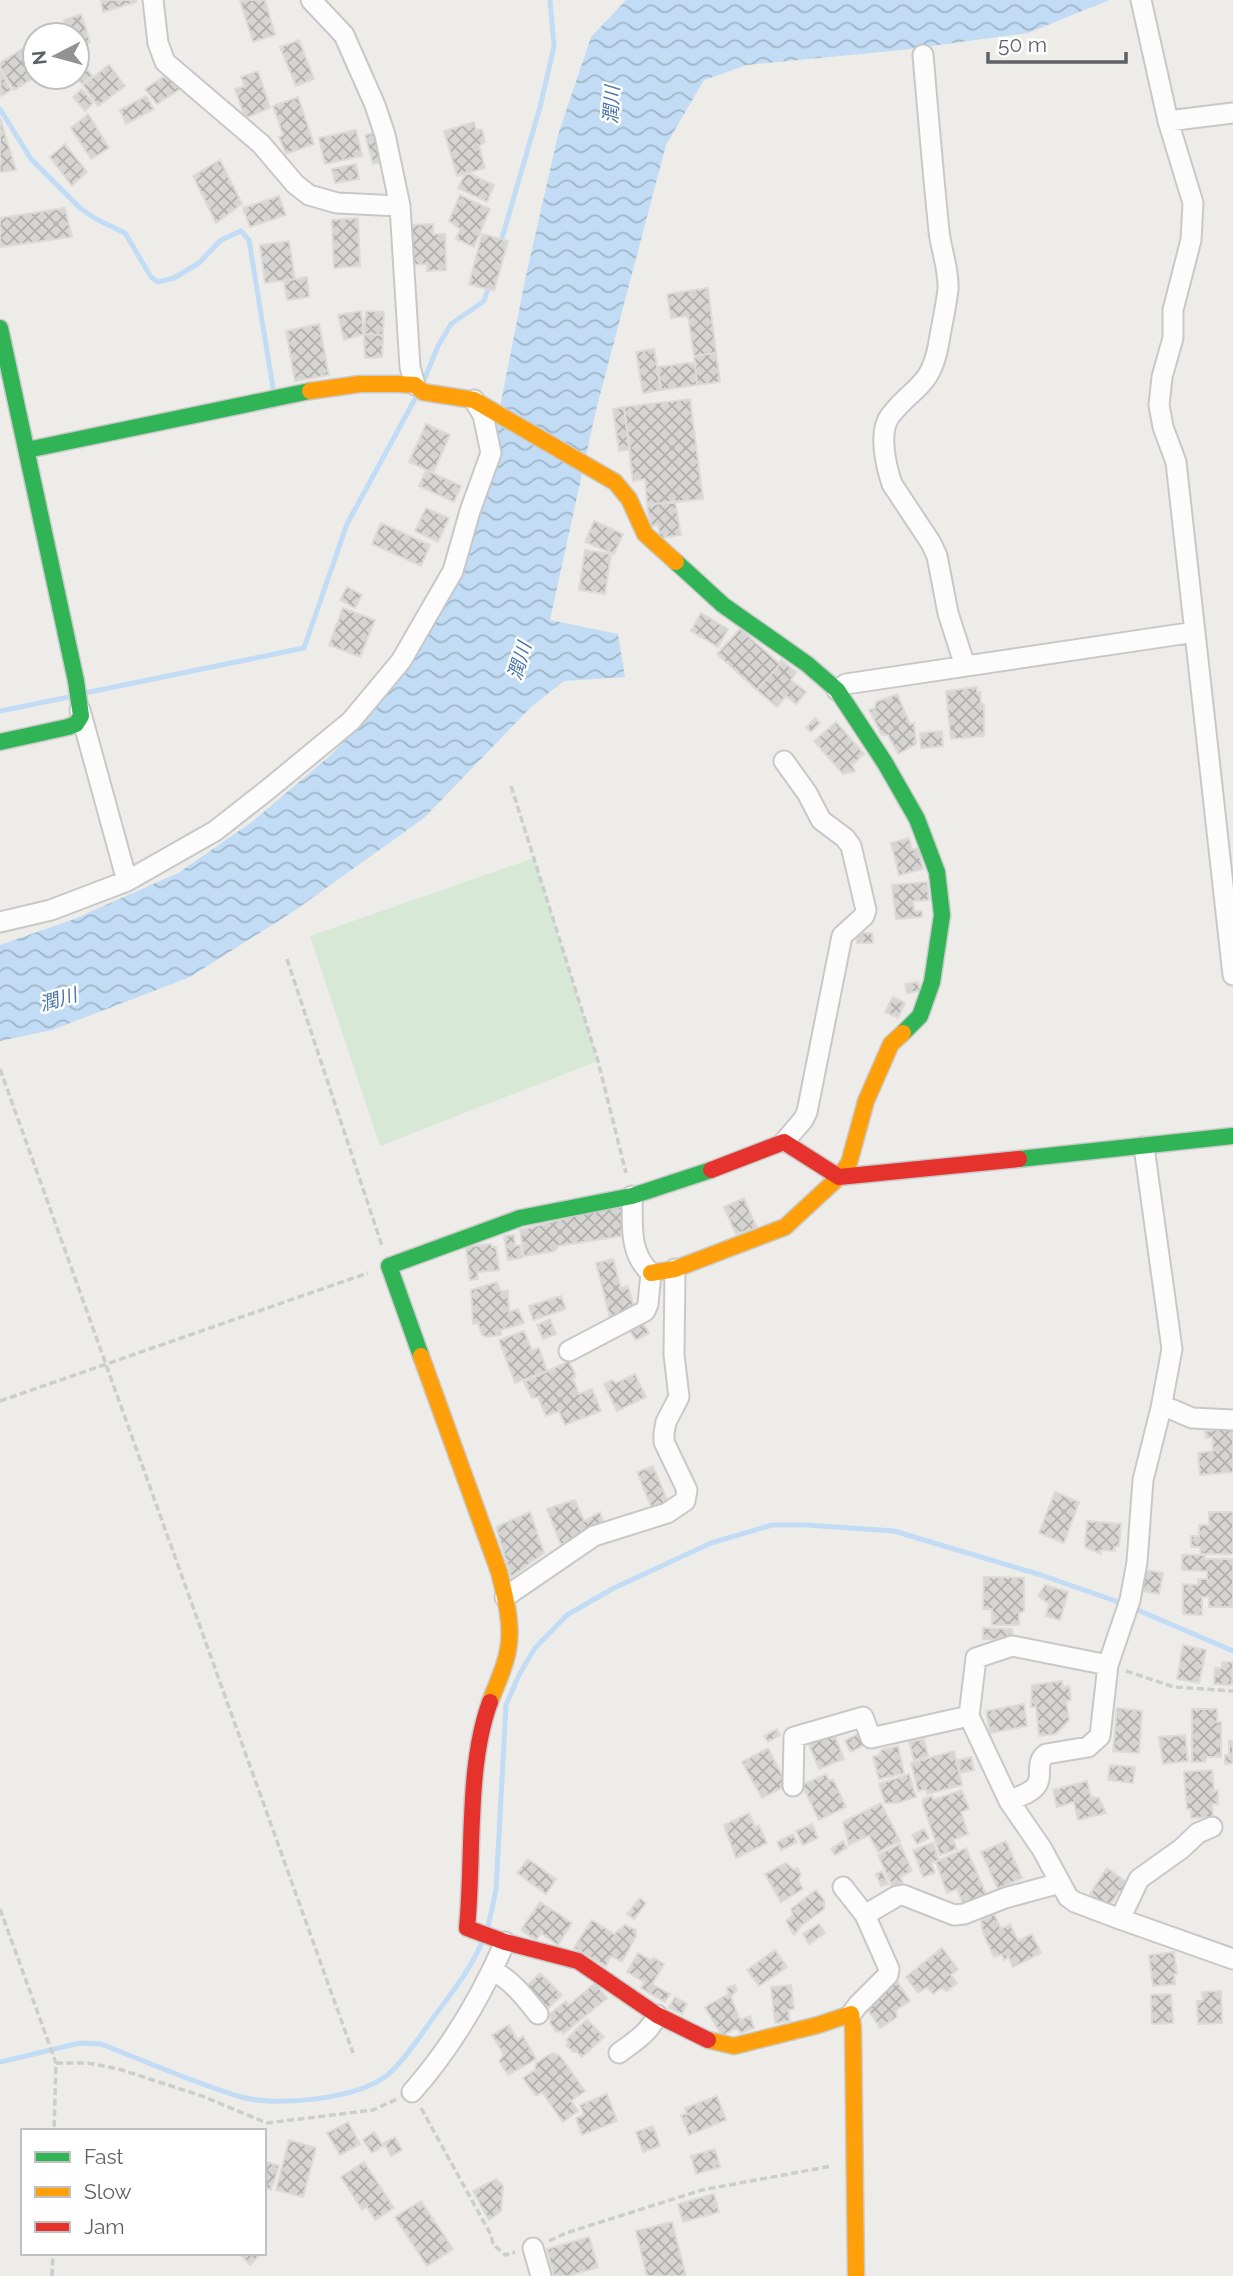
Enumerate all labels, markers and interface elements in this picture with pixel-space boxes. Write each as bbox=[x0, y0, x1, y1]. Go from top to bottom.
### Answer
north arrow bbox=[21, 21, 91, 91]
scale bar bbox=[988, 21, 1126, 65]
text: 50 m bbox=[998, 32, 1047, 57]
text: N bbox=[27, 49, 51, 66]
water label: 潤川 bbox=[599, 83, 623, 125]
water label: 潤川 bbox=[503, 638, 536, 682]
water label: 潤川 bbox=[37, 983, 81, 1015]
legend bbox=[21, 2129, 266, 2255]
text: Fast bbox=[84, 2144, 124, 2169]
text: Slow bbox=[84, 2179, 132, 2204]
text: Jam bbox=[84, 2214, 125, 2239]

